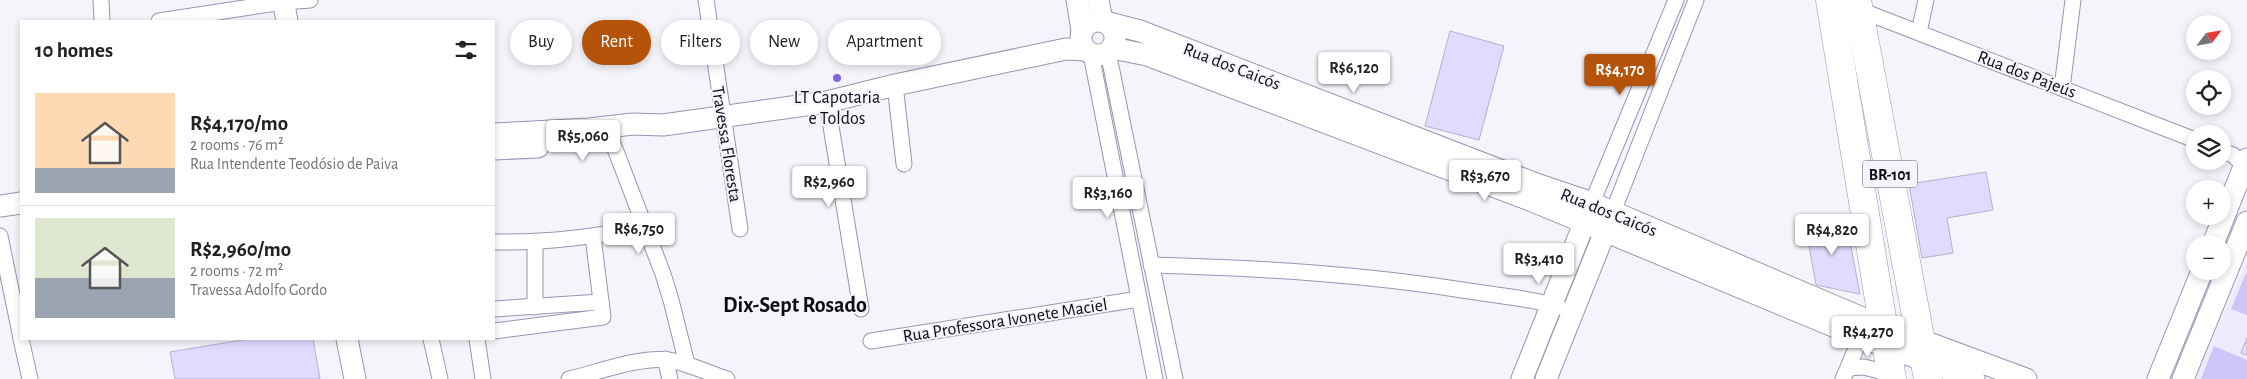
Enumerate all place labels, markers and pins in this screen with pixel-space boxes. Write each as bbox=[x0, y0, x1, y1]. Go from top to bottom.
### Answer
pin: R$6,120 bbox=[1308, 52, 1400, 94]
pin: R$4,170 bbox=[1574, 54, 1666, 96]
marker: LT Capotaria e Toldos bbox=[831, 72, 843, 84]
place label: LT Capotaria e Toldos bbox=[794, 89, 880, 128]
pin: R$5,060 bbox=[537, 120, 629, 162]
pin: R$3,670 bbox=[1439, 160, 1531, 202]
pin: R$2,960 bbox=[783, 166, 875, 208]
pin: R$3,160 bbox=[1062, 176, 1154, 219]
pin: R$6,750 bbox=[593, 212, 685, 255]
pin: R$4,820 bbox=[1786, 214, 1878, 256]
pin: R$3,410 bbox=[1493, 242, 1585, 285]
pin: R$4,270 bbox=[1822, 316, 1914, 358]

